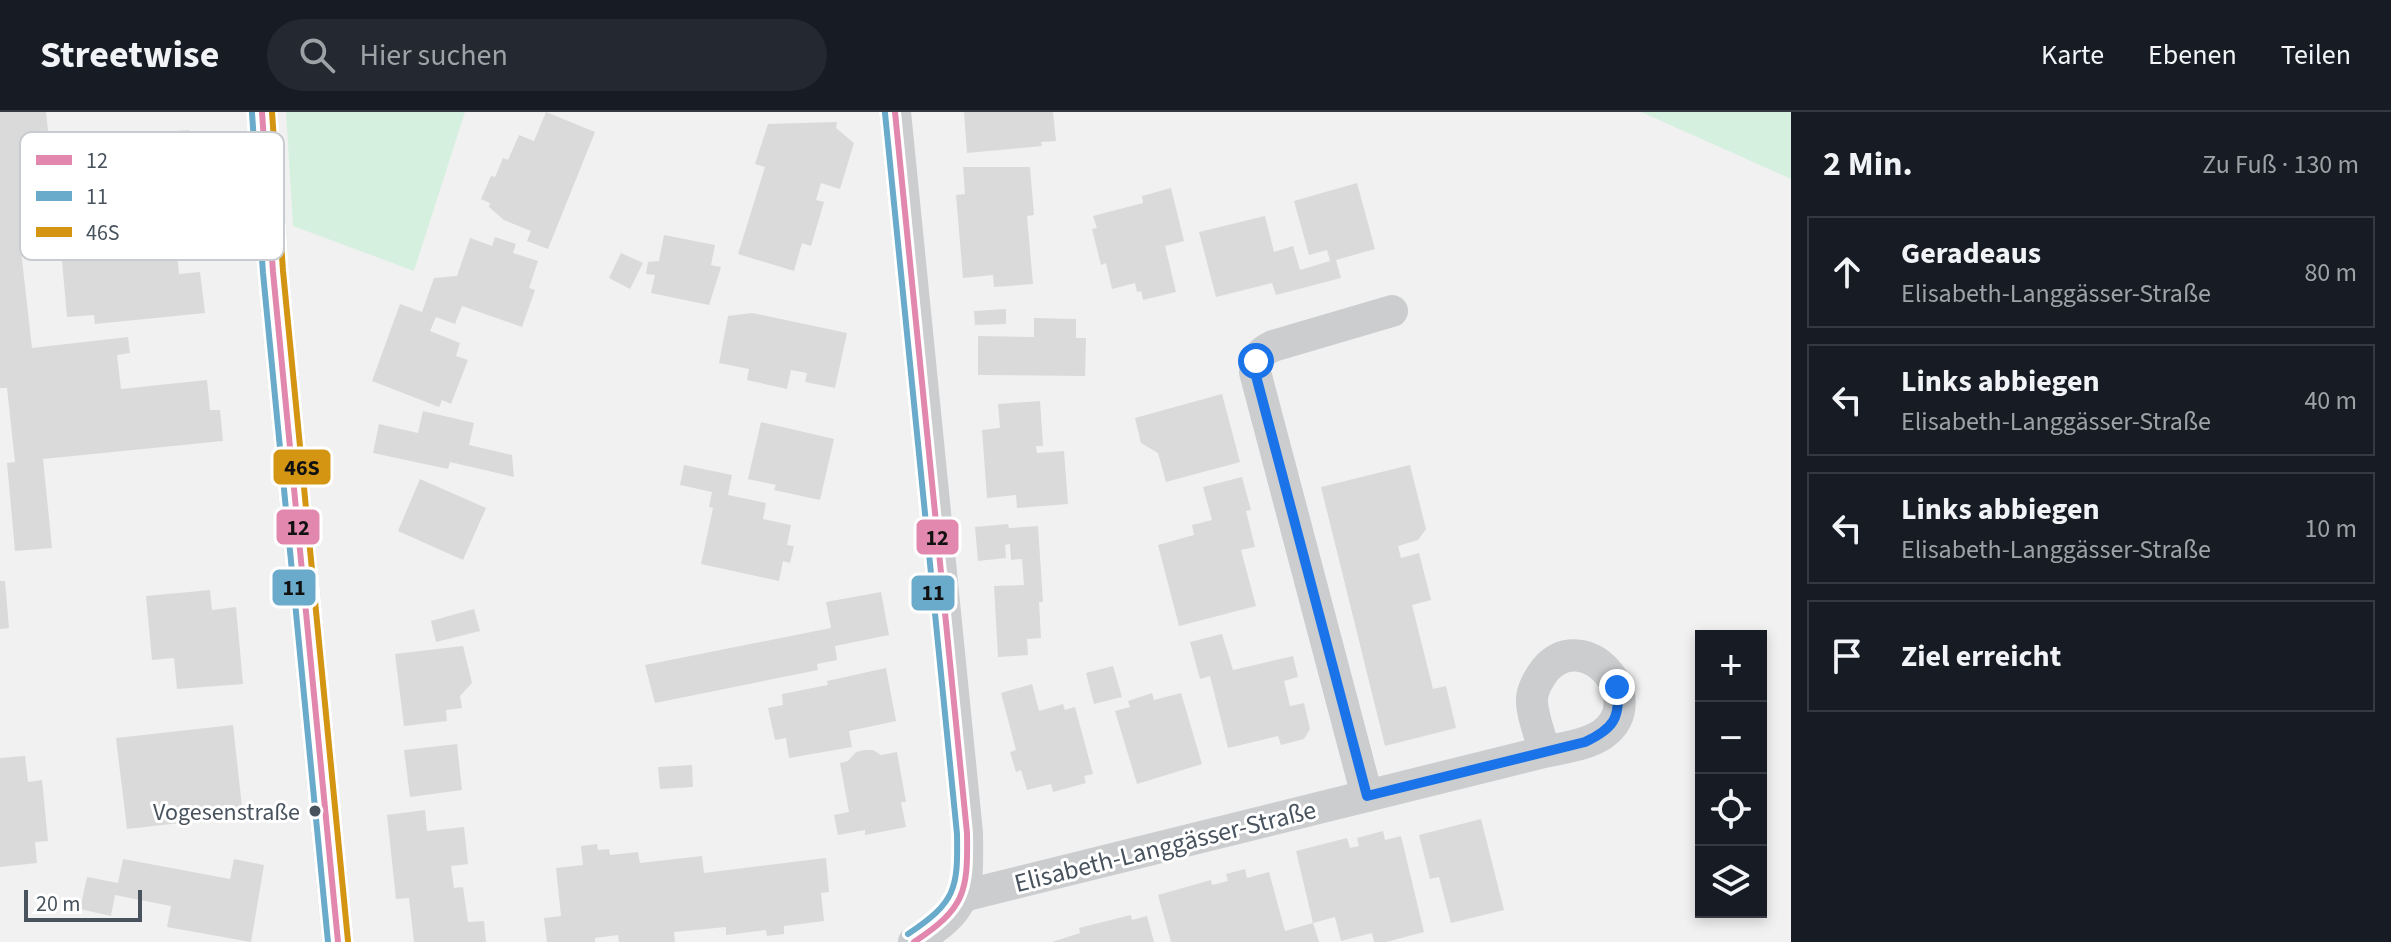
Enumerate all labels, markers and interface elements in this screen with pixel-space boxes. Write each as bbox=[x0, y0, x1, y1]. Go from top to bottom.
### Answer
search box bbox=[267, 19, 827, 91]
text: Streetwise bbox=[40, 28, 219, 82]
icon: search bbox=[295, 33, 339, 77]
text: Hier suchen bbox=[359, 34, 508, 77]
text: Karte bbox=[2041, 35, 2104, 75]
text: Ebenen bbox=[2148, 35, 2237, 75]
text: Teilen bbox=[2281, 35, 2351, 75]
legend bbox=[20, 132, 284, 260]
text: 2 Min. bbox=[1823, 140, 1913, 189]
text: 12 bbox=[86, 145, 108, 177]
text: Zu Fuß · 130 m bbox=[2202, 146, 2359, 183]
text: 11 bbox=[86, 181, 108, 213]
text: 46S bbox=[86, 217, 120, 249]
text: Geradeaus bbox=[1901, 232, 2041, 275]
icon: ahead bbox=[1825, 250, 1869, 294]
text: 80 m bbox=[2304, 254, 2357, 291]
text: Elisabeth-Langgässer-Straße bbox=[1901, 275, 2211, 312]
route start bbox=[1238, 343, 1274, 379]
text: Links abbiegen bbox=[1901, 360, 2100, 403]
icon: left bbox=[1825, 378, 1869, 422]
text: 40 m bbox=[2304, 382, 2357, 419]
text: Elisabeth-Langgässer-Straße bbox=[1901, 403, 2211, 440]
line badge: 46S bbox=[272, 448, 332, 486]
text: 46S bbox=[284, 452, 320, 484]
text: Links abbiegen bbox=[1901, 488, 2100, 531]
icon: left bbox=[1825, 506, 1869, 550]
line badge: 12 bbox=[275, 508, 321, 546]
text: 10 m bbox=[2304, 510, 2357, 547]
text: 12 bbox=[286, 512, 310, 544]
line badge: 12 bbox=[915, 518, 960, 556]
text: 12 bbox=[925, 522, 949, 554]
text: Elisabeth-Langgässer-Straße bbox=[1901, 531, 2211, 568]
line badge: 11 bbox=[271, 568, 317, 607]
text: 11 bbox=[282, 572, 306, 604]
line badge: 11 bbox=[910, 574, 956, 612]
text: 11 bbox=[921, 577, 945, 609]
map controls bbox=[1695, 630, 1767, 918]
button: + bbox=[1695, 630, 1767, 702]
icon: arrive bbox=[1825, 634, 1869, 678]
text: Ziel erreicht bbox=[1901, 635, 2061, 678]
route end bbox=[1599, 669, 1635, 705]
button: − bbox=[1695, 702, 1767, 774]
button: locate bbox=[1695, 774, 1767, 846]
street label: Elisabeth-Langgässer-Straße bbox=[1010, 791, 1320, 902]
place label: Vogesenstraße bbox=[153, 795, 300, 830]
marker: Vogesenstraße bbox=[307, 803, 323, 819]
button: layers bbox=[1695, 846, 1767, 918]
scale bar bbox=[24, 886, 142, 922]
text: 20 m bbox=[36, 888, 81, 920]

